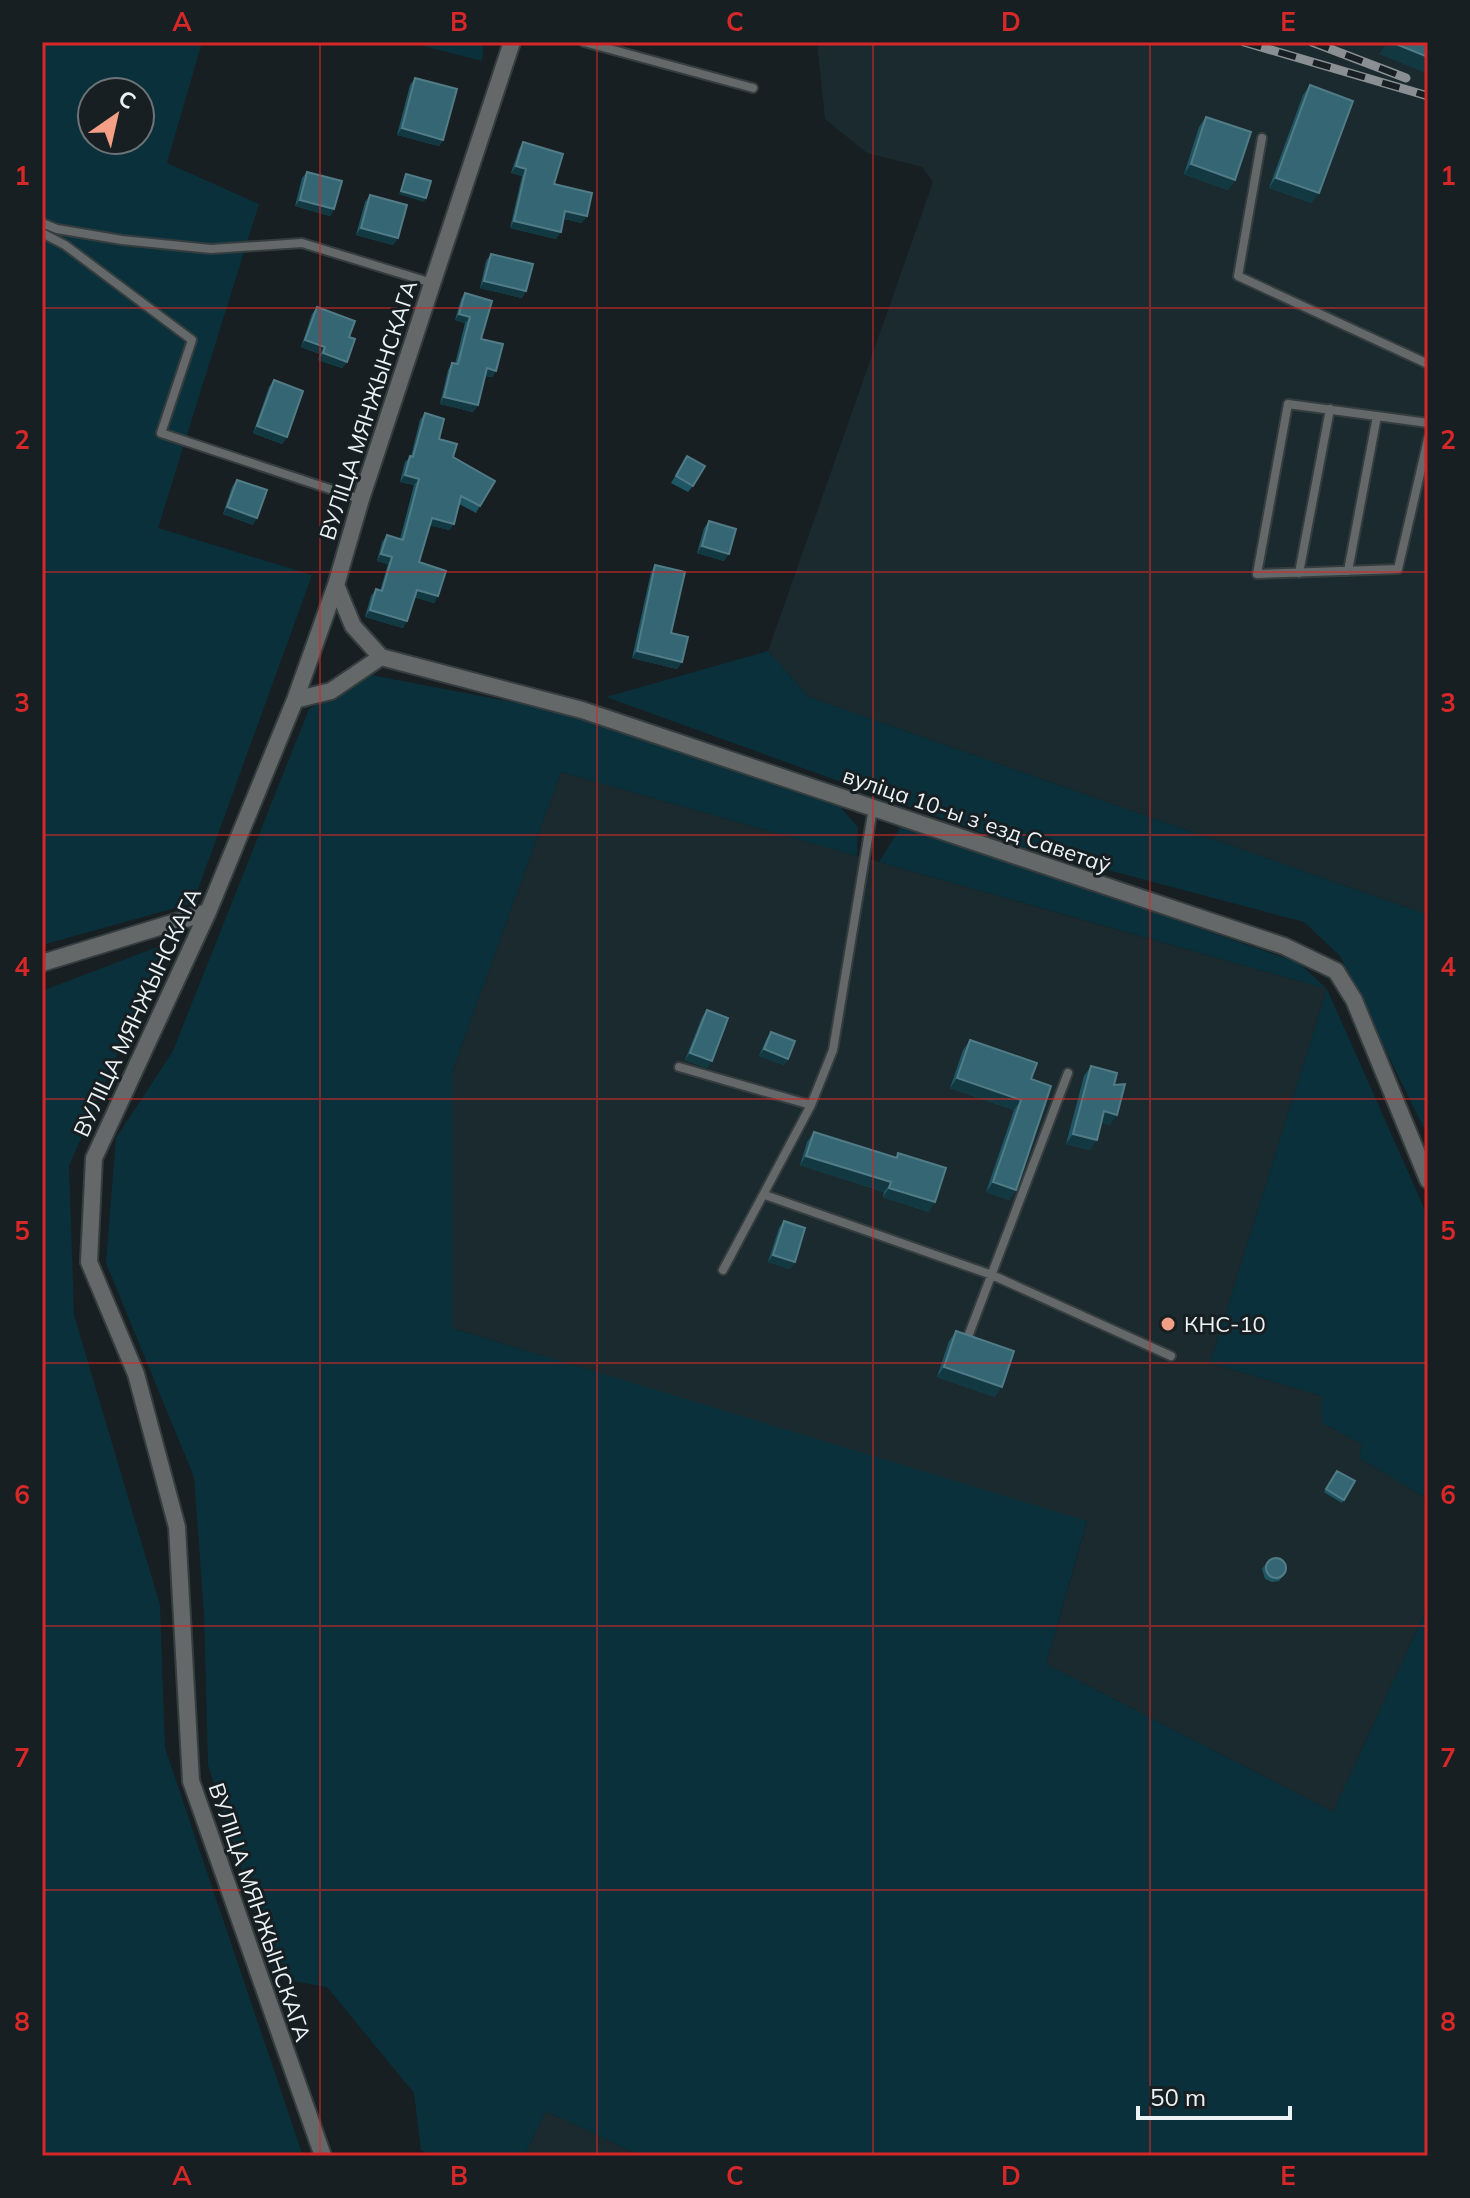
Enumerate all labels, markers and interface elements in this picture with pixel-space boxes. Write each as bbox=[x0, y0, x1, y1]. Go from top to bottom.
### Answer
text: A bbox=[172, 5, 192, 38]
text: B bbox=[450, 5, 468, 38]
text: C bbox=[726, 5, 744, 38]
text: D bbox=[1001, 5, 1021, 38]
text: E bbox=[1280, 5, 1296, 38]
north arrow bbox=[76, 76, 156, 156]
text: С bbox=[113, 84, 141, 115]
text: 1 bbox=[14, 159, 30, 192]
text: 1 bbox=[1440, 159, 1456, 192]
street label: ВУЛІЦА МЯНЖЫНСКАГА bbox=[313, 277, 423, 543]
text: 2 bbox=[14, 423, 30, 456]
text: 2 bbox=[1440, 423, 1456, 456]
text: 3 bbox=[14, 686, 30, 719]
text: 3 bbox=[1440, 686, 1456, 719]
street label: вуліца 10-ы зʼезд Саветаў bbox=[839, 761, 1115, 879]
street label: ВУЛІЦА МЯНЖЫНСКАГА bbox=[67, 883, 207, 1141]
text: 4 bbox=[14, 950, 30, 983]
text: 4 bbox=[1440, 950, 1456, 983]
text: 5 bbox=[14, 1214, 30, 1247]
text: 5 bbox=[1440, 1214, 1456, 1247]
place label: КНС-10 bbox=[1184, 1310, 1266, 1338]
marker: КНС-10 bbox=[1159, 1315, 1177, 1333]
text: 6 bbox=[14, 1478, 30, 1511]
text: 6 bbox=[1440, 1478, 1456, 1511]
text: 7 bbox=[14, 1741, 30, 1774]
text: 7 bbox=[1440, 1741, 1456, 1774]
street label: ВУЛІЦА МЯНЖЫНСКАГА bbox=[203, 1779, 317, 2045]
text: 8 bbox=[14, 2005, 30, 2038]
text: 8 bbox=[1440, 2005, 1456, 2038]
scale bar bbox=[1138, 2070, 1290, 2120]
text: 50 m bbox=[1150, 2082, 1206, 2112]
text: A bbox=[172, 2159, 192, 2192]
text: B bbox=[450, 2159, 468, 2192]
text: C bbox=[726, 2159, 744, 2192]
text: D bbox=[1001, 2159, 1021, 2192]
text: E bbox=[1280, 2159, 1296, 2192]

